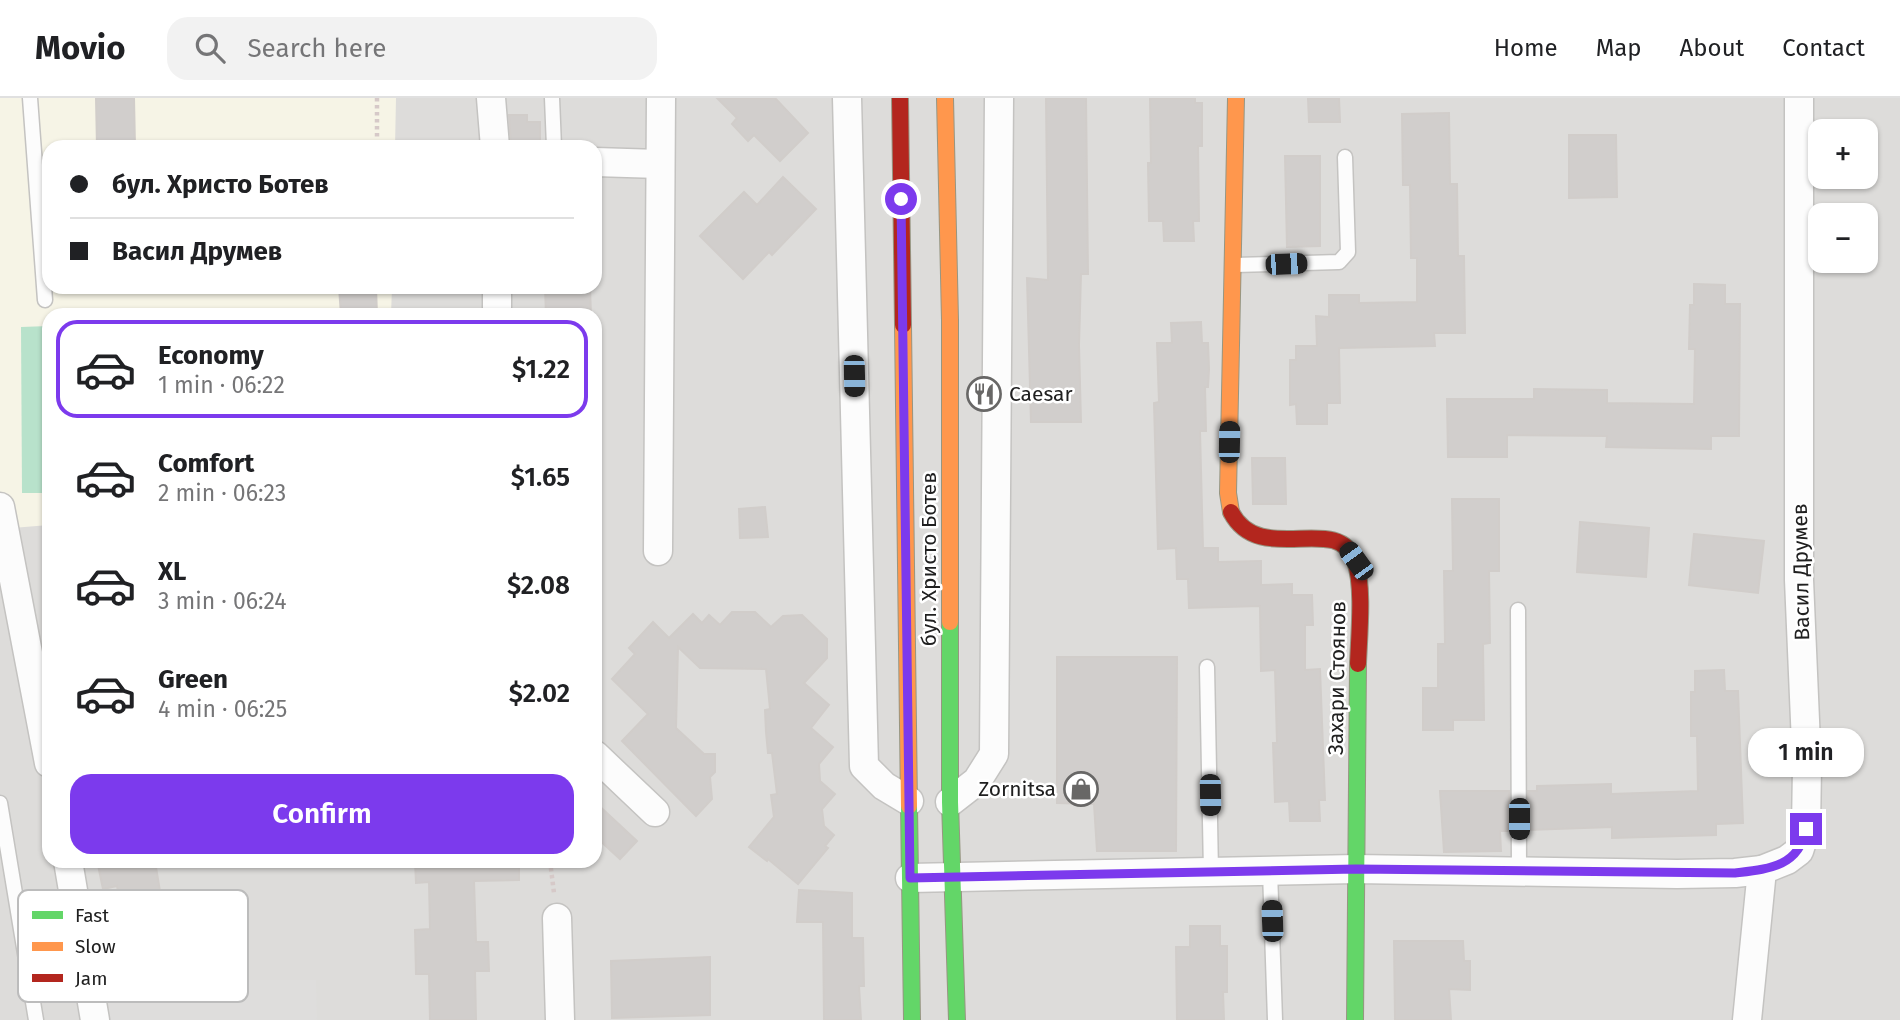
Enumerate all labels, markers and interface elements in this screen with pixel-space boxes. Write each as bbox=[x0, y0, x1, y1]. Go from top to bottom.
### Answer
search box bbox=[167, 17, 657, 80]
text: Movio bbox=[35, 28, 125, 68]
icon: search bbox=[191, 29, 229, 67]
text: Search here bbox=[247, 33, 386, 64]
text: Home bbox=[1494, 34, 1558, 62]
text: Map bbox=[1596, 34, 1642, 62]
text: About bbox=[1680, 34, 1744, 62]
text: Contact bbox=[1782, 34, 1865, 62]
map controls bbox=[1808, 119, 1878, 273]
button: + bbox=[1808, 119, 1878, 189]
text: бул. Христо Ботев bbox=[112, 169, 329, 200]
route start bbox=[885, 183, 917, 215]
button: − bbox=[1808, 203, 1878, 273]
text: Васил Друмев bbox=[112, 236, 282, 267]
car bbox=[1265, 253, 1308, 275]
icon: car bbox=[74, 338, 137, 401]
text: Economy bbox=[158, 340, 264, 371]
text: $1.22 bbox=[512, 354, 570, 385]
car bbox=[844, 355, 865, 397]
text: 1 min · 06:22 bbox=[158, 371, 285, 399]
restaurant icon: Caesar bbox=[965, 375, 1003, 413]
place label: Caesar bbox=[1009, 381, 1073, 407]
car bbox=[1219, 421, 1240, 463]
icon: car bbox=[74, 446, 137, 509]
text: Comfort bbox=[158, 448, 254, 479]
text: $1.65 bbox=[511, 462, 570, 493]
street label: бул. Христо Ботев bbox=[916, 472, 942, 646]
text: 2 min · 06:23 bbox=[158, 479, 286, 507]
street label: Васил Друмев bbox=[1787, 503, 1815, 641]
car bbox=[1336, 538, 1377, 584]
icon: car bbox=[74, 554, 137, 617]
text: XL bbox=[158, 556, 186, 587]
text: $2.08 bbox=[507, 570, 570, 601]
text: 3 min · 06:24 bbox=[158, 587, 287, 615]
street label: Захари Стоянов bbox=[1323, 601, 1351, 755]
icon: car bbox=[74, 662, 137, 725]
text: Green bbox=[158, 664, 228, 695]
text: $2.02 bbox=[509, 678, 570, 709]
text: 4 min · 06:25 bbox=[158, 695, 287, 723]
callout: 1 min bbox=[1748, 728, 1864, 776]
text: 1 min bbox=[1778, 738, 1834, 766]
shop icon: Zornitsa bbox=[1062, 770, 1100, 808]
button: Confirm bbox=[70, 774, 574, 854]
car bbox=[1200, 774, 1221, 816]
place label: Zornitsa bbox=[978, 776, 1056, 802]
car bbox=[1509, 798, 1530, 840]
route end bbox=[1790, 813, 1822, 845]
legend bbox=[18, 890, 248, 1002]
car bbox=[1261, 900, 1284, 942]
text: Fast bbox=[75, 904, 109, 927]
text: Slow bbox=[75, 935, 116, 958]
text: Jam bbox=[75, 967, 107, 990]

